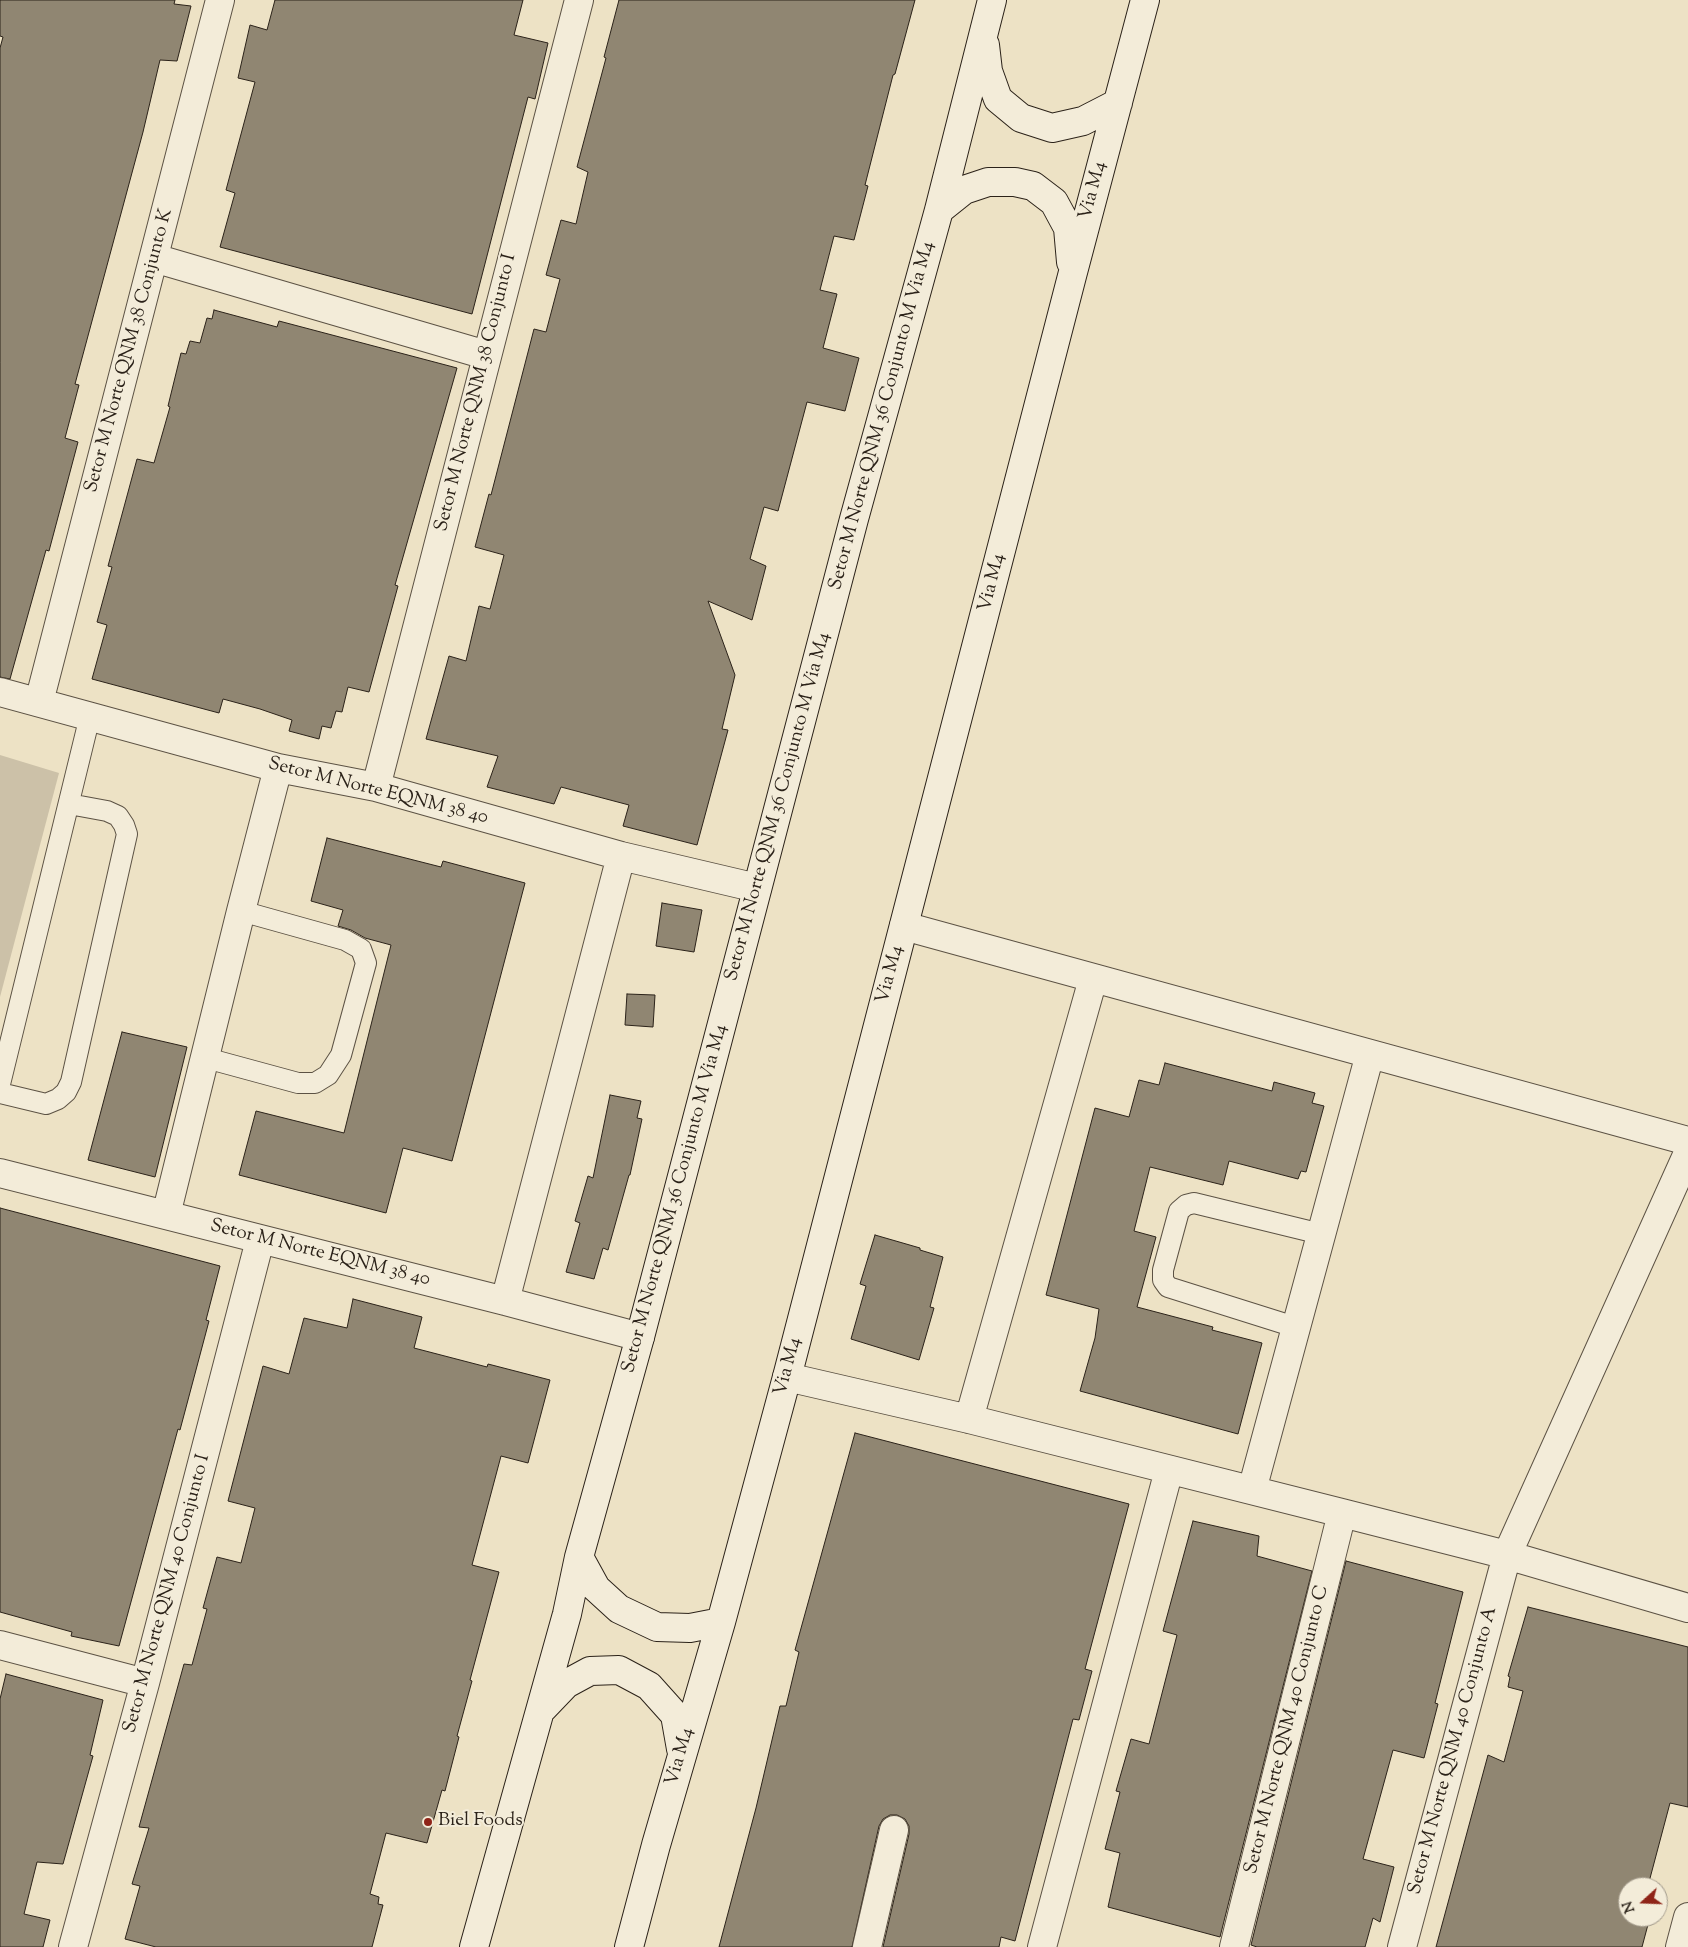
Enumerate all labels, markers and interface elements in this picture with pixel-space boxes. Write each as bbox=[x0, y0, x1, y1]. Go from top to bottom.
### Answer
street label: Via M4 bbox=[1075, 159, 1113, 223]
street label: Setor M Norte QNM 38 Conjunto K bbox=[81, 207, 179, 495]
street label: Setor M Norte QNM 36 Conjunto M Via M4 bbox=[825, 239, 941, 593]
street label: Setor M Norte QNM 38 Conjunto I bbox=[431, 252, 523, 534]
street label: Via M4 bbox=[975, 551, 1011, 615]
street label: Setor M Norte QNM 36 Conjunto M Via M4 bbox=[721, 630, 837, 984]
street label: Setor M Norte EQNM 38 40 bbox=[266, 754, 490, 830]
street label: Via M4 bbox=[872, 943, 910, 1007]
street label: Setor M Norte QNM 36 Conjunto M Via M4 bbox=[618, 1022, 734, 1376]
street label: Setor M Norte EQNM 38 40 bbox=[208, 1216, 432, 1292]
street label: Via M4 bbox=[770, 1335, 808, 1399]
street label: Setor M Norte QNM 40 Conjunto I bbox=[120, 1452, 216, 1736]
street label: Setor M Norte QNM 40 Conjunto C bbox=[1241, 1583, 1335, 1877]
street label: Setor M Norte QNM 40 Conjunto A bbox=[1405, 1605, 1503, 1897]
street label: Via M4 bbox=[662, 1725, 700, 1789]
place label: Biel Foods bbox=[438, 1811, 523, 1833]
marker: Biel Foods bbox=[422, 1816, 434, 1828]
north arrow bbox=[1618, 1877, 1668, 1927]
text: N bbox=[1619, 1898, 1641, 1915]

